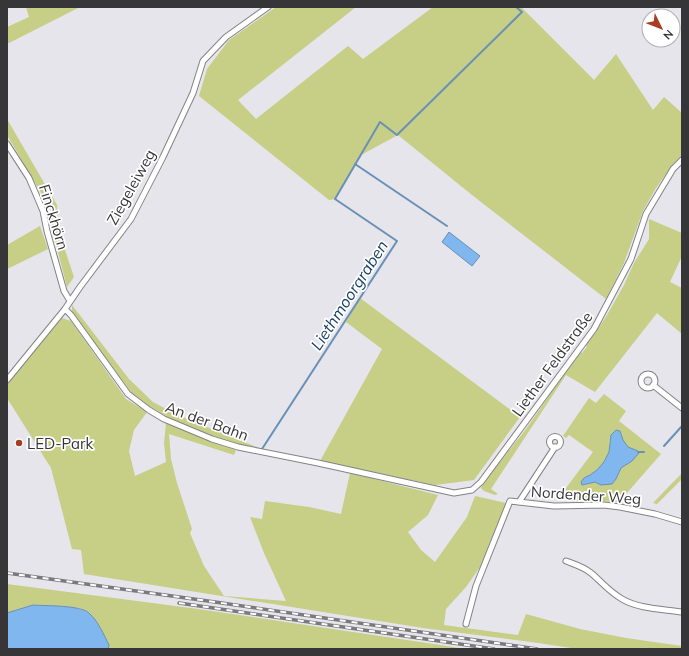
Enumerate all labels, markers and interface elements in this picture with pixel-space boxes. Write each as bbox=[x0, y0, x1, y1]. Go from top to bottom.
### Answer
north arrow bbox=[641, 8, 681, 48]
text: N bbox=[660, 27, 676, 43]
street label: Ziegeleiweg bbox=[102, 146, 160, 228]
street label: Finckhörn bbox=[35, 182, 73, 252]
water label: Liethmoorgraben bbox=[306, 236, 392, 354]
street label: Liether Feldstraße bbox=[508, 308, 596, 420]
street label: An der Bahn bbox=[163, 397, 251, 445]
place label: LED-Park bbox=[27, 434, 93, 453]
marker: LED-Park bbox=[14, 438, 24, 448]
street label: Nordender Weg bbox=[530, 482, 642, 508]

